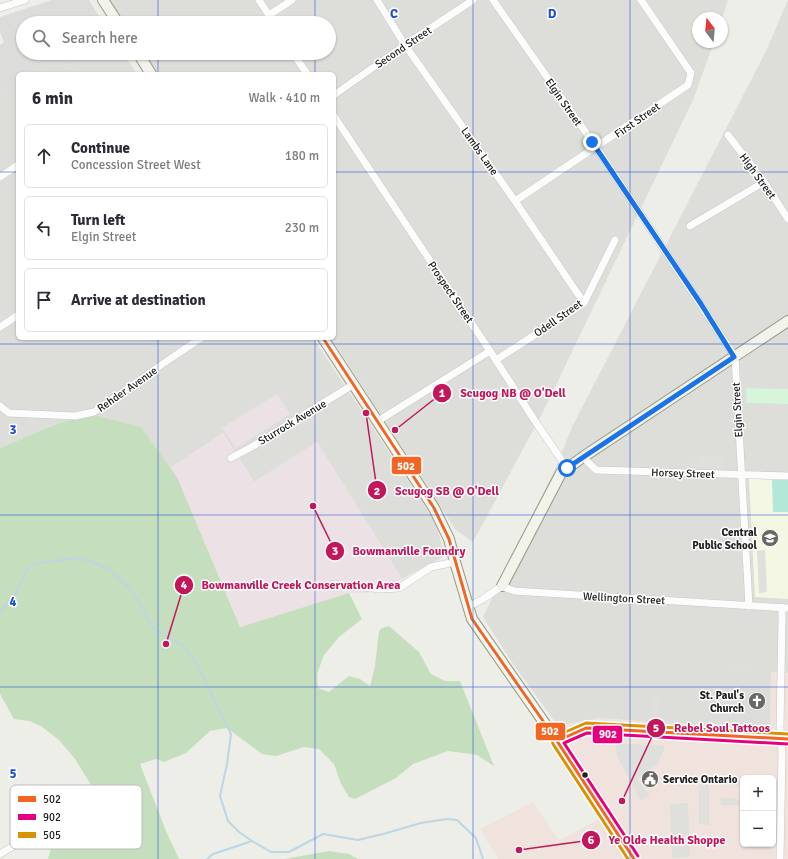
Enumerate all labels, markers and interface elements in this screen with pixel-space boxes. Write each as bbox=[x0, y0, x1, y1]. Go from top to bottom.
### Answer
text: C bbox=[390, 6, 398, 22]
text: D bbox=[548, 6, 557, 22]
north arrow bbox=[692, 12, 728, 48]
search box bbox=[16, 16, 336, 60]
street label: Second Street bbox=[373, 24, 434, 71]
icon: search bbox=[30, 27, 52, 49]
text: Search here bbox=[62, 29, 138, 47]
street label: Elgin Street bbox=[542, 76, 585, 129]
text: 6 min bbox=[32, 88, 73, 109]
text: Walk · 410 m bbox=[249, 90, 320, 106]
street label: First Street bbox=[612, 100, 663, 141]
street label: Lambs Lane bbox=[458, 125, 501, 178]
route end bbox=[583, 133, 601, 151]
text: Continue bbox=[71, 139, 130, 157]
icon: ahead bbox=[33, 145, 55, 167]
text: 180 m bbox=[285, 148, 319, 164]
street label: High Street bbox=[737, 151, 779, 202]
text: Concession Street West bbox=[71, 157, 201, 173]
text: Turn left bbox=[71, 211, 125, 229]
icon: left bbox=[33, 217, 55, 239]
text: 230 m bbox=[285, 220, 319, 236]
text: Elgin Street bbox=[71, 229, 136, 245]
street label: Prospect Street bbox=[425, 259, 476, 326]
icon: arrive bbox=[33, 289, 55, 311]
text: Arrive at destination bbox=[71, 291, 206, 309]
street label: Odell Street bbox=[532, 297, 585, 340]
street label: Rehder Avenue bbox=[95, 364, 160, 415]
callout: Scugog NB @ O'Dell bbox=[432, 381, 573, 405]
street label: Elgin Street bbox=[730, 382, 745, 438]
text: 1 bbox=[439, 386, 446, 401]
text: Scugog NB @ O'Dell bbox=[460, 386, 566, 401]
street label: Sturrock Avenue bbox=[256, 397, 329, 448]
text: 3 bbox=[9, 422, 17, 438]
line badge: 502 bbox=[391, 456, 422, 475]
route start bbox=[558, 459, 576, 477]
text: 502 bbox=[397, 460, 415, 473]
street label: Horsey Street bbox=[651, 466, 715, 481]
callout: Scugog SB @ O'Dell bbox=[367, 478, 507, 502]
text: 2 bbox=[374, 484, 380, 499]
text: Scugog SB @ O'Dell bbox=[395, 484, 499, 499]
place label: Central Public School bbox=[692, 526, 758, 552]
school or university icon: Central Public School bbox=[760, 528, 780, 548]
callout: Bowmanville Foundry bbox=[325, 539, 474, 563]
text: 3 bbox=[332, 544, 338, 559]
text: Bowmanville Foundry bbox=[353, 544, 466, 559]
callout: Bowmanville Creek Conservation Area bbox=[174, 573, 409, 597]
text: 4 bbox=[181, 578, 188, 593]
text: Bowmanville Creek Conservation Area bbox=[202, 578, 400, 593]
street label: Wellington Street bbox=[583, 590, 665, 607]
text: 4 bbox=[9, 594, 17, 610]
place label: St. Paul's Church bbox=[700, 689, 744, 715]
church icon: St. Paul's Church bbox=[747, 691, 767, 711]
callout: Rebel Soul Tattoos bbox=[646, 716, 778, 740]
text: 5 bbox=[653, 721, 659, 736]
text: Rebel Soul Tattoos bbox=[674, 721, 771, 736]
line badge: 502 bbox=[535, 722, 566, 741]
text: 502 bbox=[541, 725, 559, 738]
line badge: 902 bbox=[592, 725, 623, 744]
text: 902 bbox=[599, 728, 617, 741]
text: 5 bbox=[9, 766, 17, 782]
public building icon: Service Ontario bbox=[640, 769, 660, 789]
unlabelled marker bbox=[580, 770, 590, 780]
place label: Service Ontario bbox=[663, 773, 738, 786]
map controls bbox=[740, 775, 776, 847]
button: + bbox=[740, 775, 776, 811]
legend bbox=[10, 785, 142, 849]
text: 502 bbox=[43, 793, 61, 806]
text: 902 bbox=[43, 811, 61, 824]
button: − bbox=[740, 811, 776, 847]
callout: Ye Olde Health Shoppe bbox=[581, 828, 734, 852]
text: 505 bbox=[43, 829, 61, 842]
text: 6 bbox=[588, 833, 595, 848]
text: Ye Olde Health Shoppe bbox=[608, 833, 726, 848]

